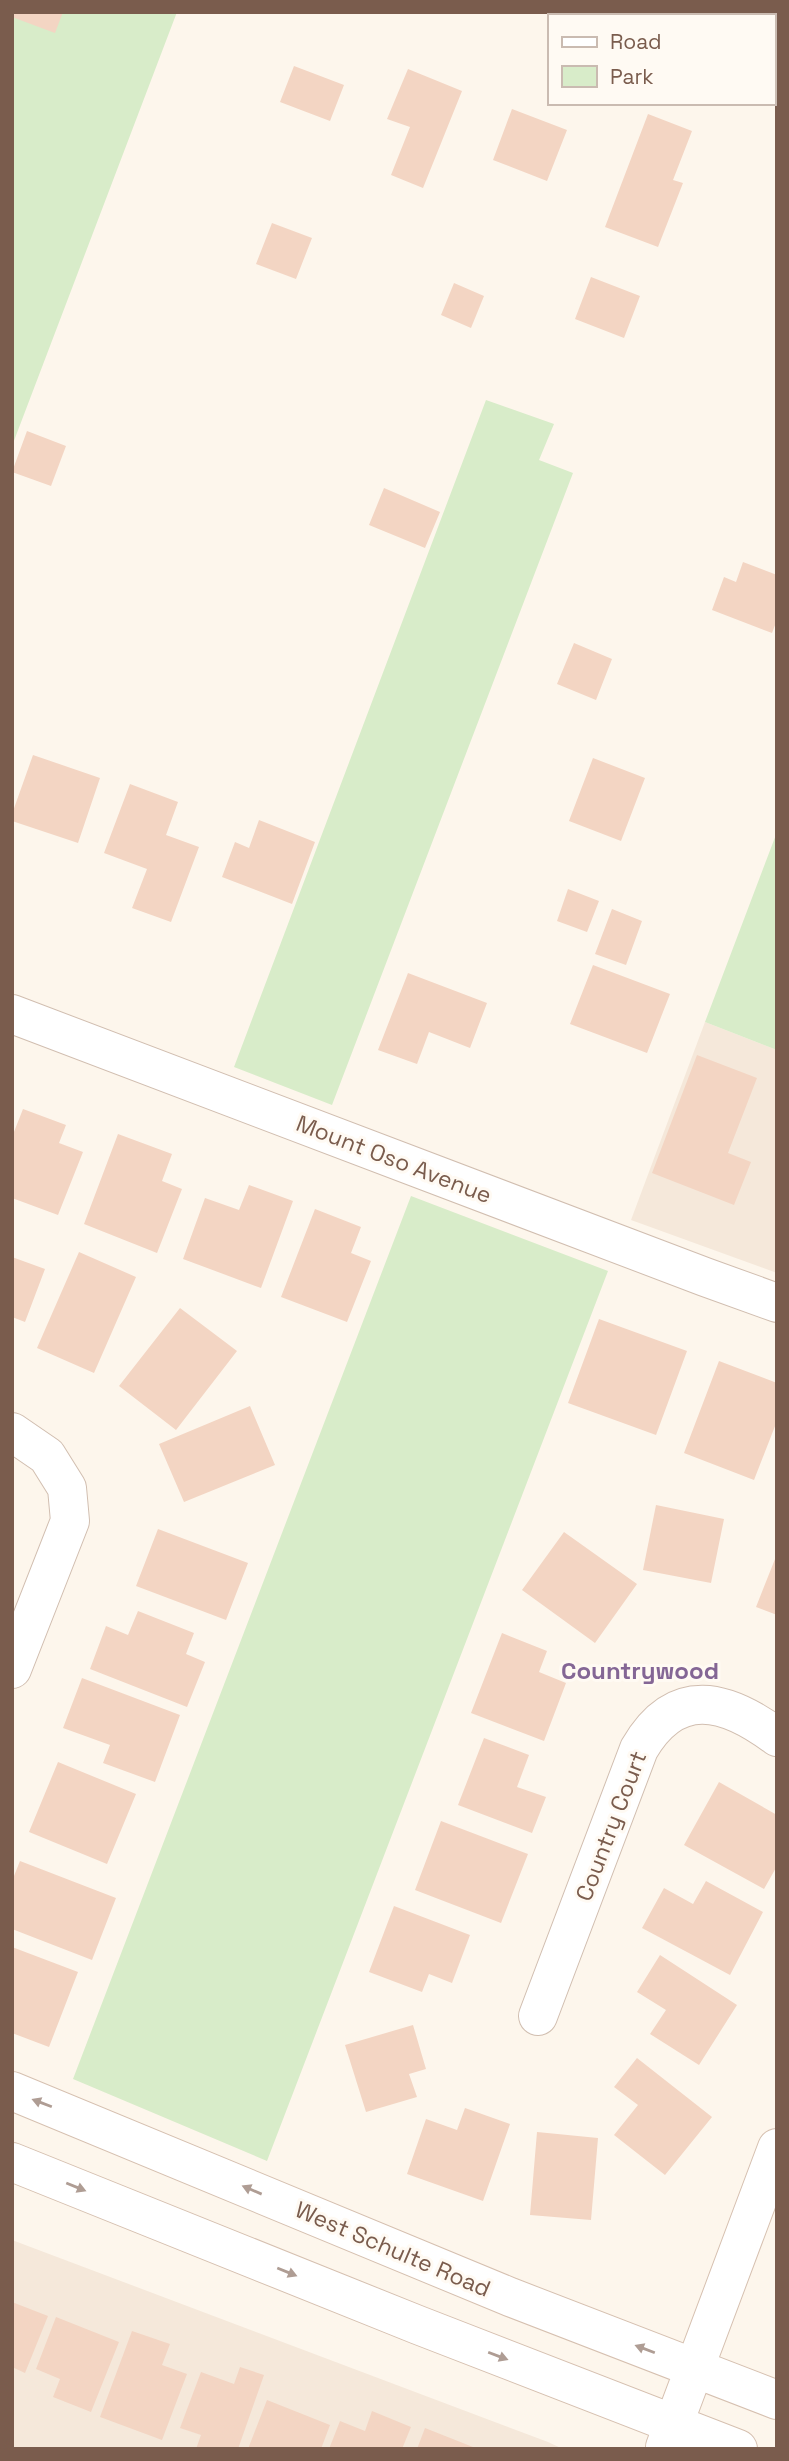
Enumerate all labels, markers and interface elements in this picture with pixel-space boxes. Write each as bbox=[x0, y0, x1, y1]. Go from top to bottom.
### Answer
legend bbox=[548, 14, 775, 105]
text: Road bbox=[610, 28, 662, 55]
text: Park bbox=[610, 63, 654, 90]
street label: Mount Oso Avenue bbox=[292, 1108, 496, 1210]
district label: Countrywood bbox=[561, 1655, 719, 1686]
street label: Country Court bbox=[569, 1747, 653, 1905]
one-way arrow bbox=[31, 2097, 52, 2108]
one-way arrow bbox=[65, 2181, 86, 2192]
one-way arrow bbox=[242, 2184, 262, 2196]
street label: West Schulte Road bbox=[291, 2194, 495, 2304]
one-way arrow bbox=[276, 2267, 297, 2278]
one-way arrow bbox=[634, 2343, 655, 2354]
one-way arrow bbox=[487, 2351, 508, 2362]

